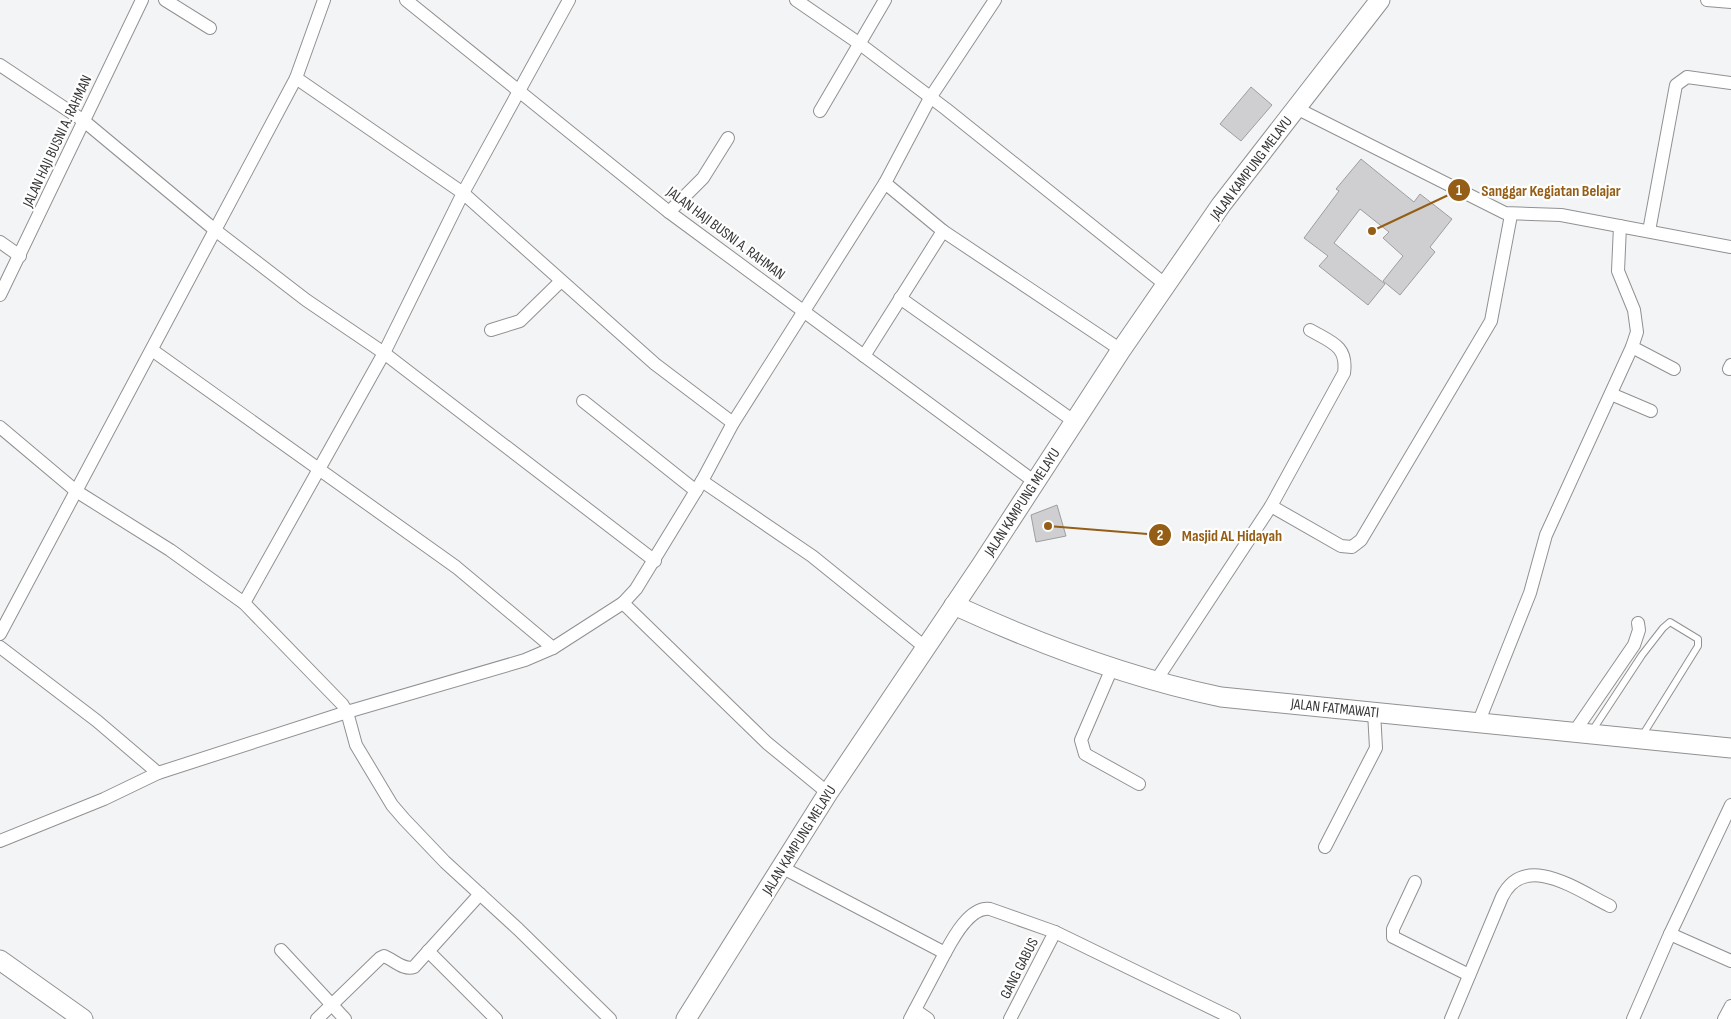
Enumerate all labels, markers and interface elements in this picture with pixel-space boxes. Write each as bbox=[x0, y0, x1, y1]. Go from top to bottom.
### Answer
street label: JALAN HAJI BUSNI A. RAHMAN bbox=[18, 72, 96, 211]
street label: JALAN KAMPUNG MELAYU bbox=[1205, 113, 1297, 225]
callout: Sanggar Kegiatan Belajar bbox=[1446, 175, 1631, 206]
text: 1 bbox=[1456, 181, 1462, 200]
street label: JALAN HAJI BUSNI A. RAHMAN bbox=[662, 182, 789, 284]
text: Sanggar Kegiatan Belajar bbox=[1481, 182, 1621, 201]
street label: JALAN KAMPUNG MELAYU bbox=[980, 445, 1065, 561]
callout: Masjid AL Hidayah bbox=[1147, 519, 1293, 550]
text: 2 bbox=[1157, 526, 1163, 545]
text: Masjid AL Hidayah bbox=[1182, 527, 1282, 546]
street label: JALAN FATMAWATI bbox=[1289, 694, 1380, 723]
street label: JALAN KAMPUNG MELAYU bbox=[758, 782, 841, 899]
street label: GANG GABUS bbox=[996, 935, 1043, 1002]

